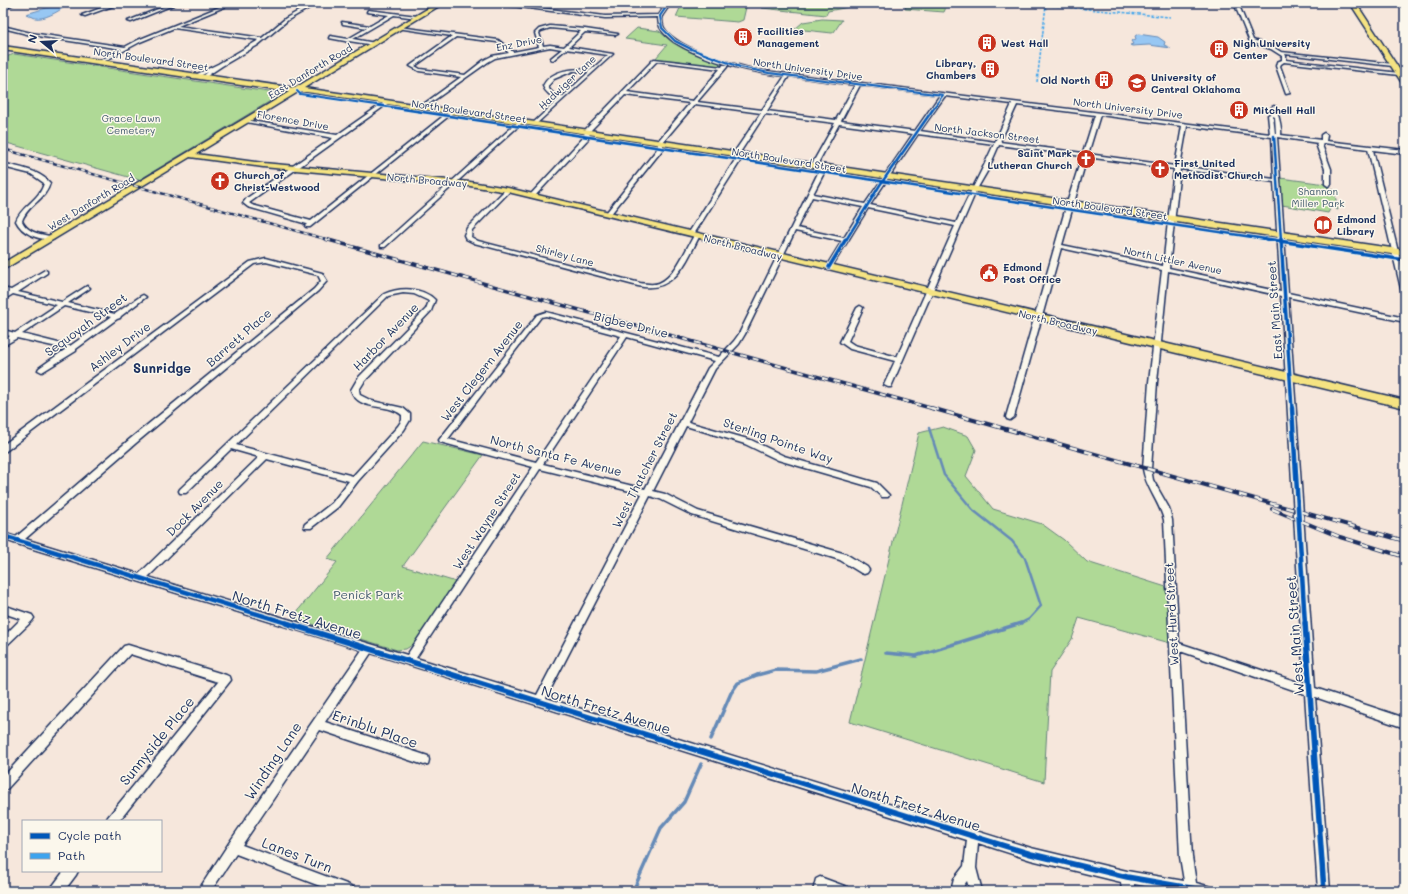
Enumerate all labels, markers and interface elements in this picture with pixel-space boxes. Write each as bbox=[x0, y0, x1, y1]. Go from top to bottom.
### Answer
north arrow bbox=[22, 22, 62, 62]
place label: Facilities Management bbox=[757, 24, 820, 50]
building icon: Facilities Management bbox=[732, 26, 754, 48]
text: N bbox=[24, 32, 40, 45]
street label: Enz Drive bbox=[495, 32, 543, 54]
building icon: West Hall bbox=[976, 32, 998, 54]
place label: West Hall bbox=[1001, 36, 1048, 50]
place label: Nigh University Center bbox=[1233, 36, 1311, 62]
building icon: Nigh University Center bbox=[1208, 38, 1230, 60]
street label: East Danforth Road bbox=[265, 40, 355, 102]
street label: North Boulevard Street bbox=[93, 44, 209, 74]
street label: Hadwiger Lane bbox=[535, 52, 599, 112]
street label: North University Drive bbox=[752, 54, 864, 84]
place label: Library, Chambers bbox=[926, 56, 976, 82]
building icon: Library, Chambers bbox=[979, 58, 1001, 80]
one-way arrow bbox=[1317, 62, 1329, 68]
building icon: Old North bbox=[1093, 69, 1115, 91]
place label: University of Central Oklahoma bbox=[1151, 70, 1241, 96]
school or university icon: University of Central Oklahoma bbox=[1126, 72, 1148, 94]
place label: Old North bbox=[1040, 73, 1090, 87]
street label: North University Drive bbox=[1072, 94, 1184, 122]
street label: North Boulevard Street bbox=[411, 96, 527, 126]
building icon: Mitchell Hall bbox=[1228, 99, 1250, 121]
place label: Mitchell Hall bbox=[1253, 103, 1316, 117]
street label: Florence Drive bbox=[256, 107, 330, 133]
park label: Grace Lawn Cemetery bbox=[102, 111, 160, 137]
street label: North Jackson Street bbox=[934, 120, 1040, 146]
street label: North Boulevard Street bbox=[731, 144, 847, 176]
place label: Saint Mark Lutheran Church bbox=[988, 146, 1072, 172]
church icon: Saint Mark Lutheran Church bbox=[1075, 148, 1097, 170]
place label: First United Methodist Church bbox=[1174, 156, 1263, 182]
church icon: First United Methodist Church bbox=[1149, 158, 1171, 180]
place label: Church of Christ-Westwood bbox=[234, 168, 320, 194]
street label: West Danforth Road bbox=[45, 170, 137, 234]
church icon: Church of Christ-Westwood bbox=[209, 170, 231, 192]
street label: North Broadway bbox=[386, 170, 468, 190]
park label: Shannon Miller Park bbox=[1291, 184, 1345, 210]
street label: North Boulevard Street bbox=[1052, 193, 1168, 223]
place label: Edmond Library bbox=[1337, 212, 1376, 238]
library icon: Edmond Library bbox=[1312, 214, 1334, 236]
street label: North Broadway bbox=[702, 230, 784, 264]
street label: Shirley Lane bbox=[534, 241, 596, 269]
street label: North Littler Avenue bbox=[1123, 243, 1223, 277]
place label: Edmond Post Office bbox=[1003, 260, 1061, 286]
street label: East Main Street bbox=[1263, 260, 1285, 360]
public building icon: Edmond Post Office bbox=[978, 262, 1000, 284]
street label: Sequoyah Street bbox=[41, 289, 130, 359]
street label: Harbor Avenue bbox=[349, 299, 422, 374]
street label: Barrett Place bbox=[202, 305, 274, 370]
street label: North Broadway bbox=[1017, 306, 1099, 338]
street label: Bigbee Drive bbox=[592, 307, 670, 341]
street label: West Clegern Avenue bbox=[437, 316, 526, 424]
street label: Ashley Drive bbox=[85, 318, 153, 375]
district label: Sunridge bbox=[133, 359, 191, 376]
street label: West Thatcher Street bbox=[608, 409, 680, 530]
street label: Sterling Pointe Way bbox=[721, 414, 835, 466]
street label: North Santa Fe Avenue bbox=[489, 431, 624, 479]
street label: West Wayne Street bbox=[449, 469, 524, 572]
street label: Dock Avenue bbox=[162, 475, 226, 539]
street label: West Hurd Street bbox=[1160, 562, 1182, 666]
street label: West Main Street bbox=[1281, 575, 1308, 695]
street label: North Fretz Avenue bbox=[230, 586, 364, 643]
park label: Penick Park bbox=[333, 586, 403, 602]
street label: North Fretz Avenue bbox=[539, 681, 673, 738]
street label: Sunnyside Place bbox=[115, 692, 198, 789]
street label: Erinblu Place bbox=[330, 705, 421, 752]
street label: Winding Lane bbox=[239, 718, 306, 803]
street label: North Fretz Avenue bbox=[849, 778, 983, 835]
legend bbox=[22, 820, 162, 872]
text: Cycle path bbox=[58, 827, 121, 843]
street label: Lanes Turn bbox=[259, 832, 335, 877]
text: Path bbox=[58, 847, 85, 863]

